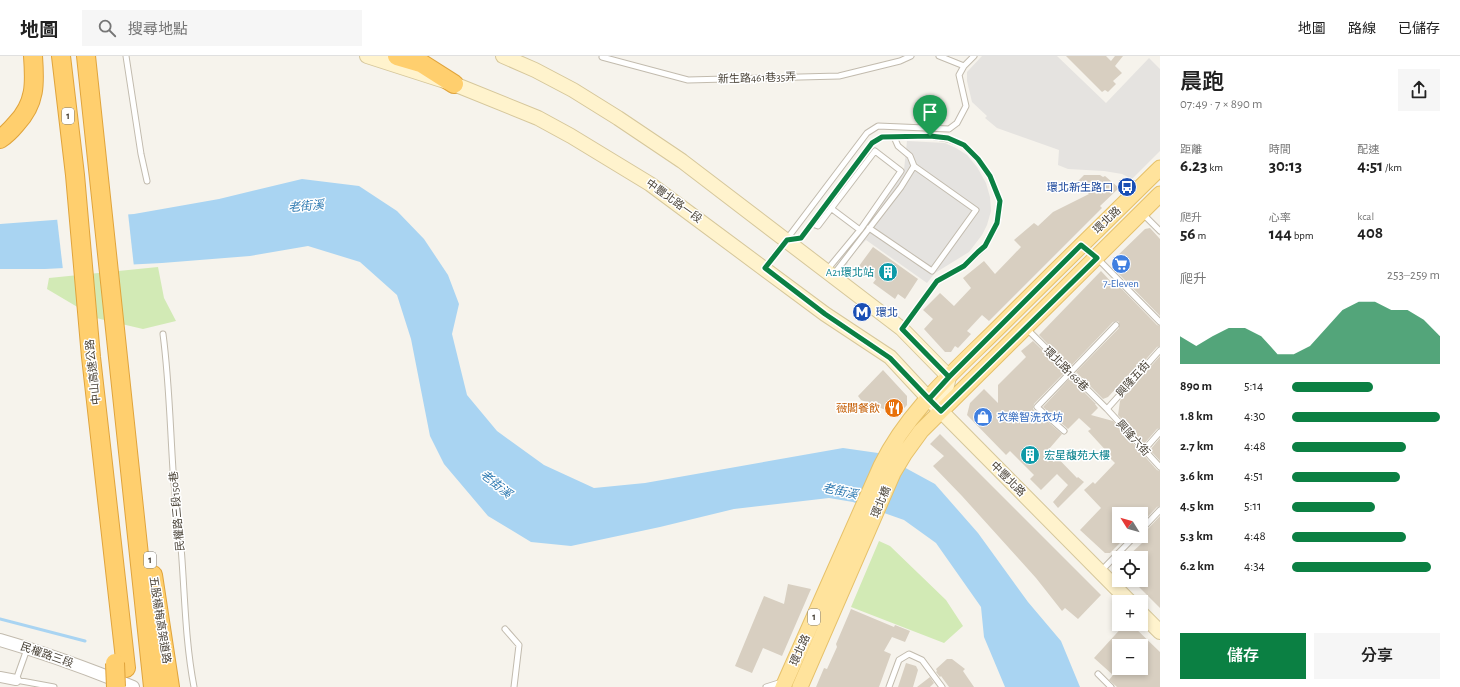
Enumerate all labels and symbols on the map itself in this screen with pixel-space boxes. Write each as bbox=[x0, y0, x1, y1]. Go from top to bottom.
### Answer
street label: 新生路461巷35弄 bbox=[718, 70, 796, 85]
pin bbox=[913, 95, 947, 136]
road number: 1 bbox=[62, 108, 74, 124]
street label: 中豐北路一段 bbox=[644, 176, 705, 225]
bus stop icon: 環北新生路口 bbox=[1116, 176, 1138, 198]
place label: 環北新生路口 bbox=[1047, 181, 1113, 193]
water label: 老街溪 bbox=[287, 197, 326, 214]
street label: 環北路 bbox=[1091, 204, 1123, 235]
supermarket icon: 7-Eleven bbox=[1110, 253, 1132, 275]
building icon: A21環北站 bbox=[877, 261, 899, 283]
place label: A21環北站 bbox=[826, 266, 874, 278]
place label: 7-Eleven bbox=[1103, 278, 1139, 289]
metro station icon: 環北 bbox=[851, 301, 873, 323]
place label: 環北 bbox=[876, 306, 898, 318]
street label: 中山高速公路 bbox=[83, 339, 102, 405]
street label: 環北路168巷 bbox=[1042, 344, 1091, 393]
street label: 興隆五街 bbox=[1113, 358, 1152, 399]
restaurant icon: 薇閣餐飲 bbox=[883, 397, 905, 419]
place label: 薇閣餐飲 bbox=[836, 402, 880, 414]
shop icon: 衣樂智洗衣坊 bbox=[972, 406, 994, 428]
place label: 衣樂智洗衣坊 bbox=[997, 411, 1063, 423]
street label: 興隆六街 bbox=[1114, 417, 1153, 458]
building icon: 宏星馥苑大樓 bbox=[1019, 444, 1041, 466]
place label: 宏星馥苑大樓 bbox=[1044, 449, 1110, 461]
street label: 中豐北路 bbox=[989, 459, 1028, 498]
water label: 老街溪 bbox=[478, 467, 516, 501]
street label: 民權路三段150巷 bbox=[167, 471, 186, 552]
water label: 老街溪 bbox=[821, 480, 861, 501]
street label: 環北橋 bbox=[869, 484, 893, 519]
north arrow bbox=[1112, 507, 1148, 543]
road number: 1 bbox=[144, 552, 156, 568]
street label: 五股楊梅高架道路 bbox=[148, 576, 173, 664]
road number: 1 bbox=[808, 609, 820, 625]
street label: 環北路 bbox=[787, 632, 812, 667]
street label: 民權路三段 bbox=[19, 640, 75, 669]

